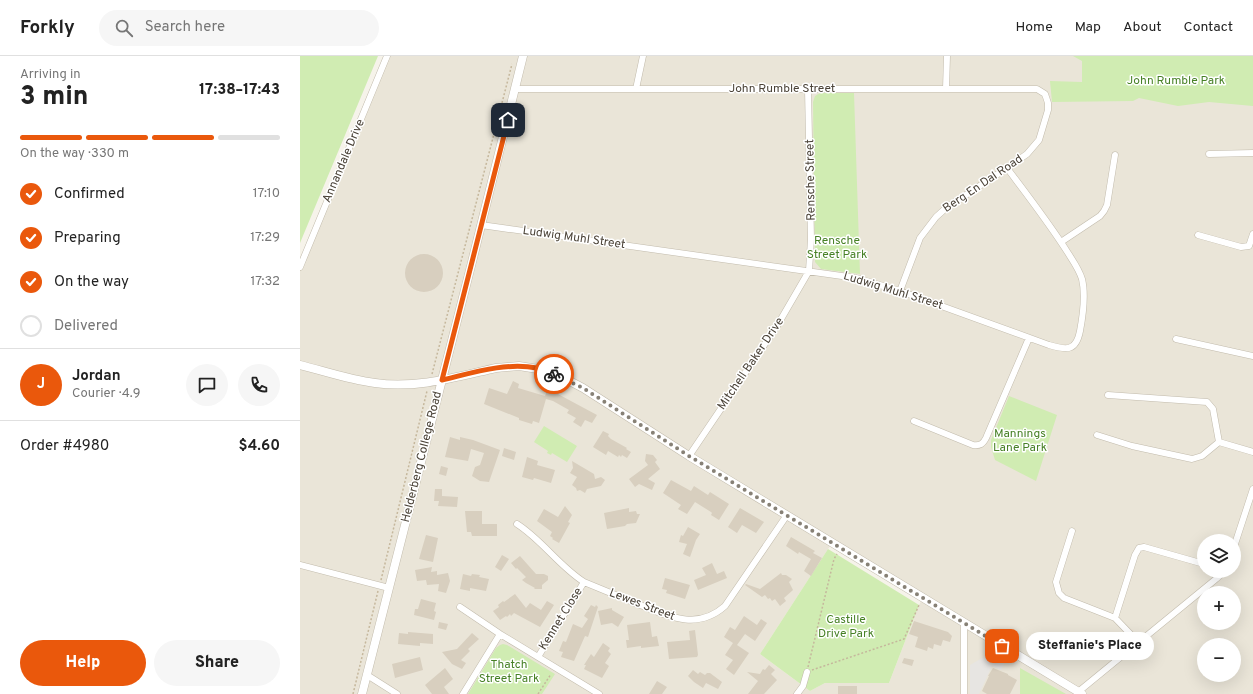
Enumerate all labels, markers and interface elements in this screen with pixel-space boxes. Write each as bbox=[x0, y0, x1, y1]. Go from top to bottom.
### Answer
search box bbox=[99, 10, 379, 46]
text: Forkly bbox=[20, 16, 75, 40]
icon: search bbox=[113, 17, 135, 39]
text: Search here bbox=[145, 18, 225, 37]
text: Home bbox=[1016, 19, 1053, 36]
text: Map bbox=[1075, 19, 1101, 36]
text: About bbox=[1123, 19, 1162, 36]
text: Contact bbox=[1184, 19, 1233, 36]
text: Arriving in bbox=[20, 67, 81, 83]
park label: John Rumble Park bbox=[1127, 73, 1225, 89]
text: 3 min bbox=[20, 81, 88, 114]
text: 17:38–17:43 bbox=[199, 81, 280, 100]
street label: John Rumble Street bbox=[729, 81, 835, 97]
pin bbox=[491, 103, 525, 137]
icon: home bbox=[497, 109, 519, 131]
street label: Annandale Drive bbox=[319, 117, 369, 205]
street label: Rensche Street bbox=[802, 139, 820, 221]
text: On the way · 330 m bbox=[20, 146, 129, 162]
street label: Berg En Dal Road bbox=[940, 151, 1026, 217]
icon: check bbox=[20, 183, 42, 205]
text: Confirmed bbox=[54, 185, 125, 204]
text: 17:10 bbox=[253, 186, 280, 202]
street label: Ludwig Muhl Street bbox=[522, 223, 626, 253]
icon: check bbox=[20, 227, 42, 249]
text: Preparing bbox=[54, 229, 121, 248]
text: 17:29 bbox=[250, 230, 280, 246]
park label: Rensche Street Park bbox=[807, 233, 867, 263]
street label: Ludwig Muhl Street bbox=[841, 268, 945, 314]
icon: check bbox=[20, 271, 42, 293]
text: On the way bbox=[54, 273, 129, 292]
text: 17:32 bbox=[250, 274, 280, 290]
street label: Mitchell Baker Drive bbox=[714, 315, 788, 413]
text: Delivered bbox=[54, 317, 118, 336]
courier bbox=[534, 354, 574, 394]
icon: bike bbox=[543, 363, 565, 385]
button: chat bbox=[186, 364, 228, 406]
button: phone bbox=[238, 364, 280, 406]
text: Jordan bbox=[72, 367, 121, 386]
text: J bbox=[37, 375, 45, 394]
text: Courier · 4.9 bbox=[72, 386, 140, 402]
street label: Helderberg College Road bbox=[398, 390, 446, 524]
park label: Mannings Lane Park bbox=[993, 426, 1047, 456]
text: Order #4980 bbox=[20, 437, 109, 456]
text: $4.60 bbox=[239, 437, 280, 456]
map controls bbox=[1197, 534, 1241, 682]
button: layers bbox=[1197, 534, 1241, 578]
street label: Kennet Close bbox=[535, 585, 587, 653]
street label: Lewes Street bbox=[607, 585, 677, 625]
button: + bbox=[1197, 586, 1241, 630]
park label: Castille Drive Park bbox=[818, 612, 874, 642]
pin bbox=[985, 629, 1019, 663]
callout: Steffanie's Place bbox=[1026, 632, 1154, 660]
icon: bag bbox=[991, 635, 1013, 657]
text: Steffanie's Place bbox=[1038, 638, 1142, 654]
button: − bbox=[1197, 638, 1241, 682]
button: Help bbox=[20, 640, 146, 686]
button: Share bbox=[154, 640, 280, 686]
park label: Thatch Street Park bbox=[479, 657, 539, 687]

